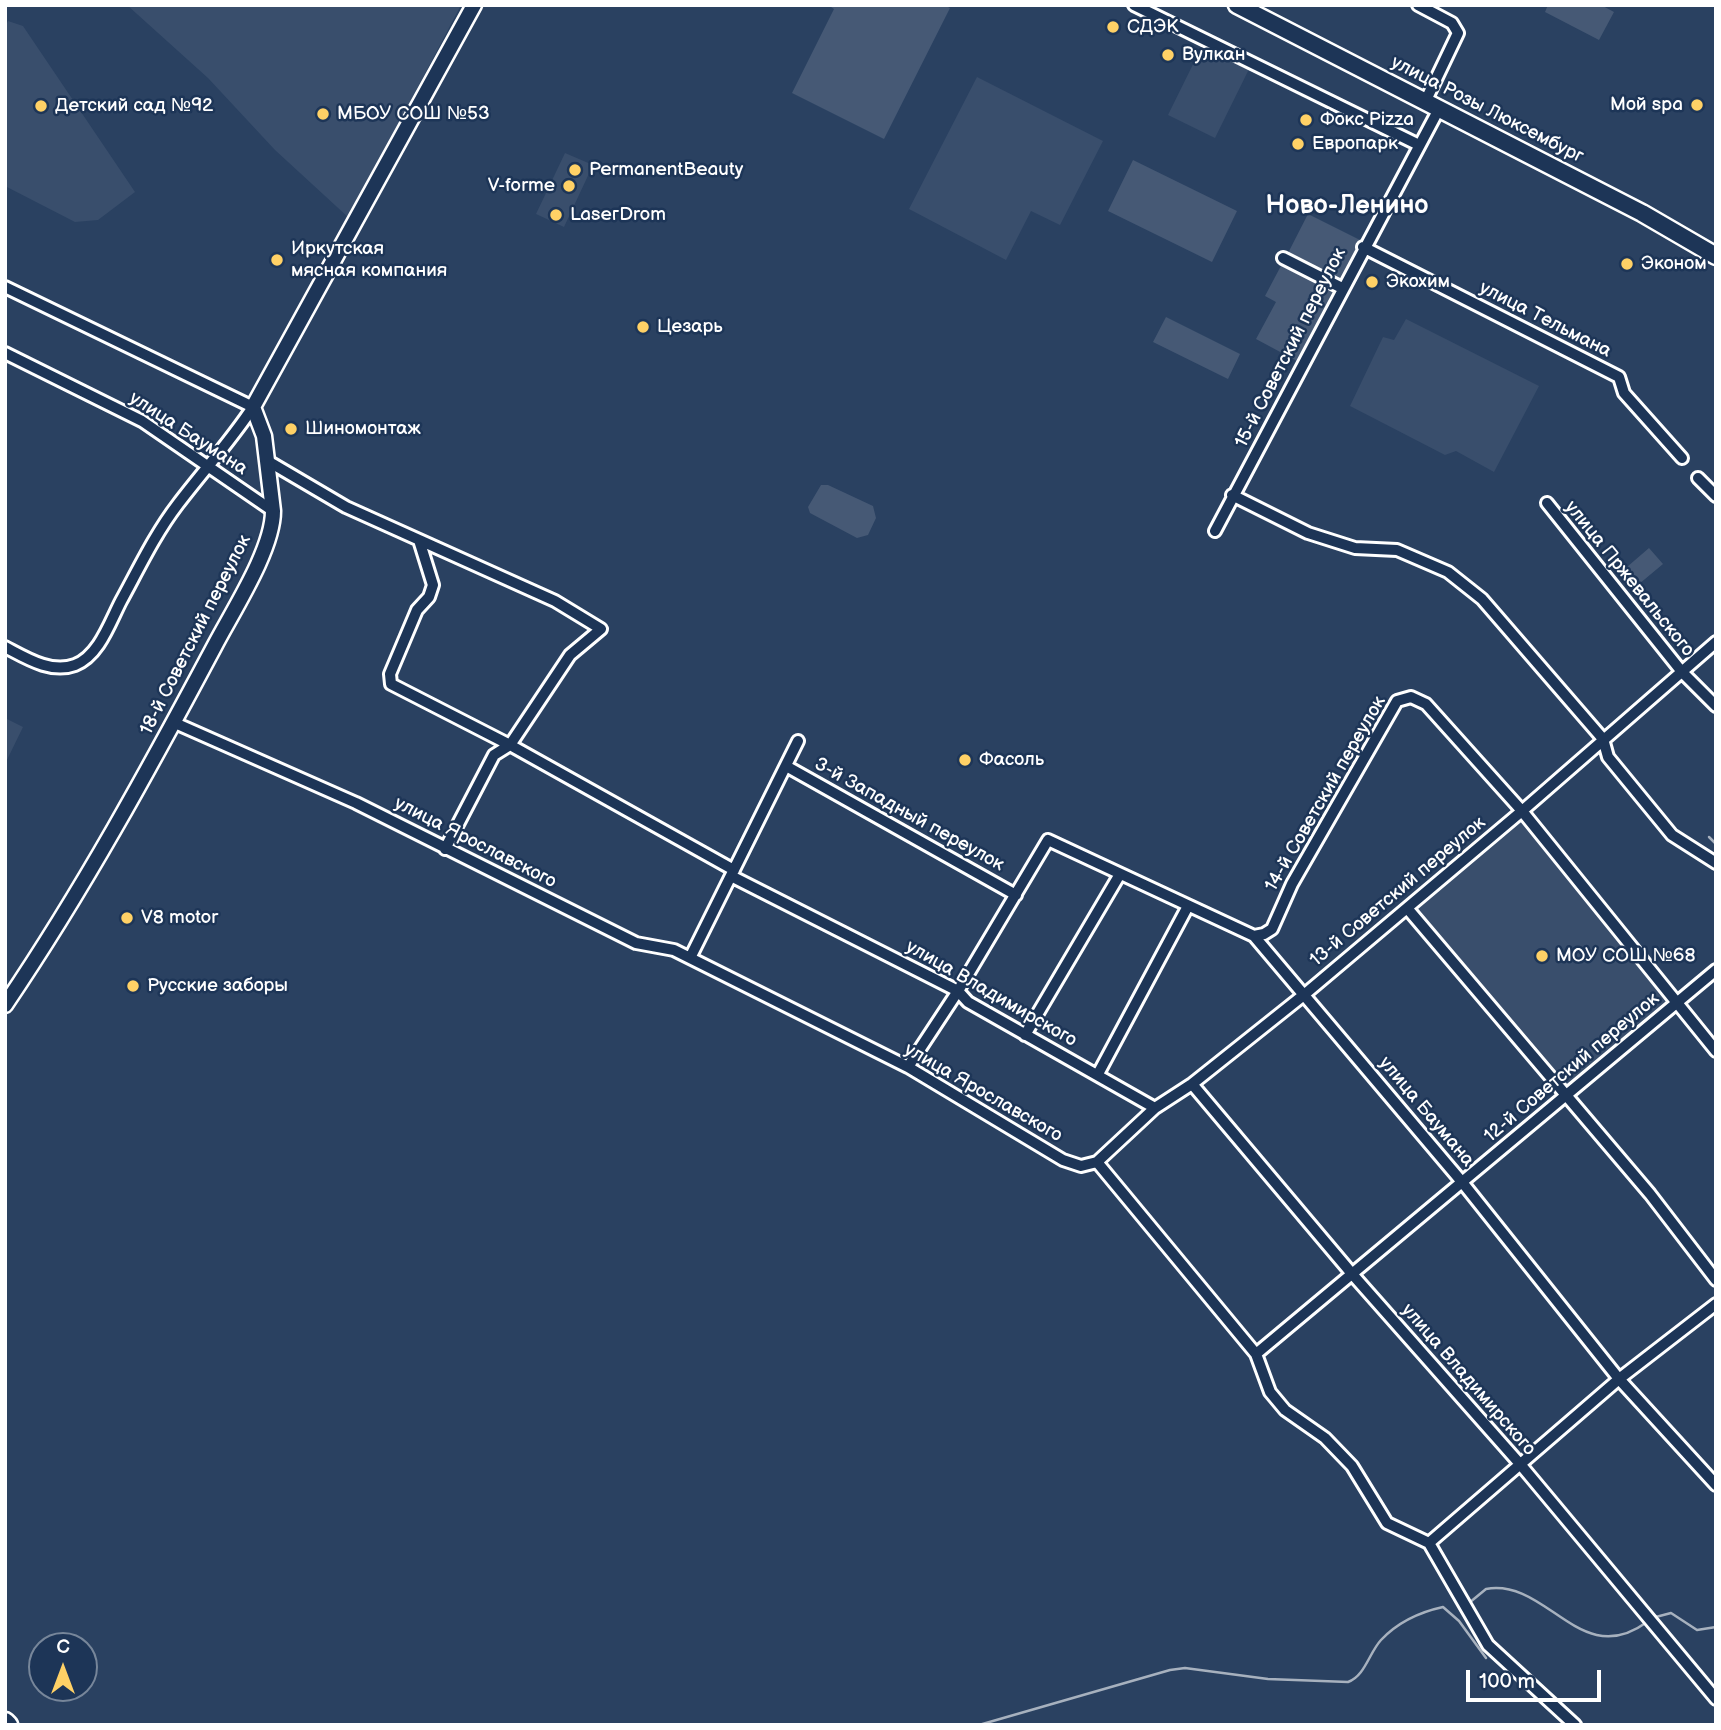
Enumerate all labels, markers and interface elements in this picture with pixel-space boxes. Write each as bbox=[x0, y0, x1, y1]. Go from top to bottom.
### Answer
place label: СДЭК bbox=[1127, 16, 1178, 38]
marker: СДЭК bbox=[1105, 19, 1121, 35]
place label: Вулкан bbox=[1182, 44, 1245, 66]
marker: Вулкан bbox=[1160, 47, 1176, 63]
street label: улица Розы Люксембург bbox=[1387, 51, 1587, 169]
place label: Мой spa bbox=[1610, 94, 1683, 116]
place label: Детский сад №92 bbox=[55, 95, 213, 117]
marker: Мой spa bbox=[1689, 97, 1705, 113]
marker: Детский сад №92 bbox=[33, 98, 49, 114]
place label: МБОУ СОШ №53 bbox=[337, 103, 490, 125]
marker: МБОУ СОШ №53 bbox=[315, 106, 331, 122]
place label: Фокс Pizza bbox=[1320, 109, 1414, 131]
marker: Фокс Pizza bbox=[1298, 112, 1314, 128]
place label: Европарк bbox=[1312, 133, 1398, 155]
marker: Европарк bbox=[1290, 136, 1306, 152]
place label: PermanentBeauty bbox=[589, 159, 743, 181]
marker: PermanentBeauty bbox=[567, 162, 583, 178]
place label: V-forme bbox=[488, 175, 555, 197]
marker: V-forme bbox=[561, 178, 577, 194]
district label: Ново-Ленино bbox=[1265, 190, 1429, 222]
place label: LaseгDrom bbox=[570, 204, 666, 226]
marker: LaseгDrom bbox=[548, 207, 564, 223]
place label: Иркутская мясная компания bbox=[291, 238, 447, 282]
street label: 15-й Советский переулок bbox=[1231, 244, 1351, 452]
marker: Иркутская мясная компания bbox=[269, 252, 285, 268]
place label: Эконом bbox=[1641, 253, 1707, 275]
marker: Эконом bbox=[1619, 256, 1635, 272]
place label: Экохим bbox=[1386, 271, 1450, 293]
marker: Экохим bbox=[1364, 274, 1380, 290]
street label: улица Тельмана bbox=[1475, 277, 1615, 363]
place label: Цезарь bbox=[657, 316, 723, 338]
marker: Цезарь bbox=[635, 319, 651, 335]
street label: улица Баумана bbox=[125, 387, 251, 481]
place label: Шиномонтаж bbox=[305, 418, 421, 440]
marker: Шиномонтаж bbox=[283, 421, 299, 437]
street label: улица Пржевальского bbox=[1559, 497, 1699, 661]
street label: 18-й Советский переулок bbox=[136, 531, 256, 739]
street label: 14-й Советский переулок bbox=[1261, 692, 1391, 896]
place label: Фасоль bbox=[979, 749, 1044, 771]
marker: Фасоль bbox=[957, 752, 973, 768]
street label: 3-й Западный переулок bbox=[810, 753, 1008, 877]
street label: улица Ярославского bbox=[390, 792, 560, 894]
street label: 13-й Советский переулок bbox=[1306, 812, 1490, 972]
place label: V8 motor bbox=[141, 907, 218, 929]
marker: V8 motor bbox=[119, 910, 135, 926]
street label: улица Владимирского bbox=[901, 936, 1081, 1052]
place label: МОУ СОШ №68 bbox=[1556, 945, 1695, 967]
marker: МОУ СОШ №68 bbox=[1534, 948, 1550, 964]
place label: Русские заборы bbox=[147, 975, 288, 997]
marker: Русские заборы bbox=[125, 978, 141, 994]
street label: 12-й Советский переулок bbox=[1480, 988, 1664, 1148]
street label: улица Ярославского bbox=[900, 1038, 1066, 1148]
street label: улица Баумана bbox=[1373, 1052, 1479, 1172]
street label: улица Владимирского bbox=[1396, 1299, 1540, 1461]
north arrow bbox=[28, 1632, 98, 1702]
text: С bbox=[56, 1636, 70, 1659]
scale bar bbox=[1469, 1656, 1604, 1700]
text: 100 m bbox=[1479, 1669, 1535, 1694]

